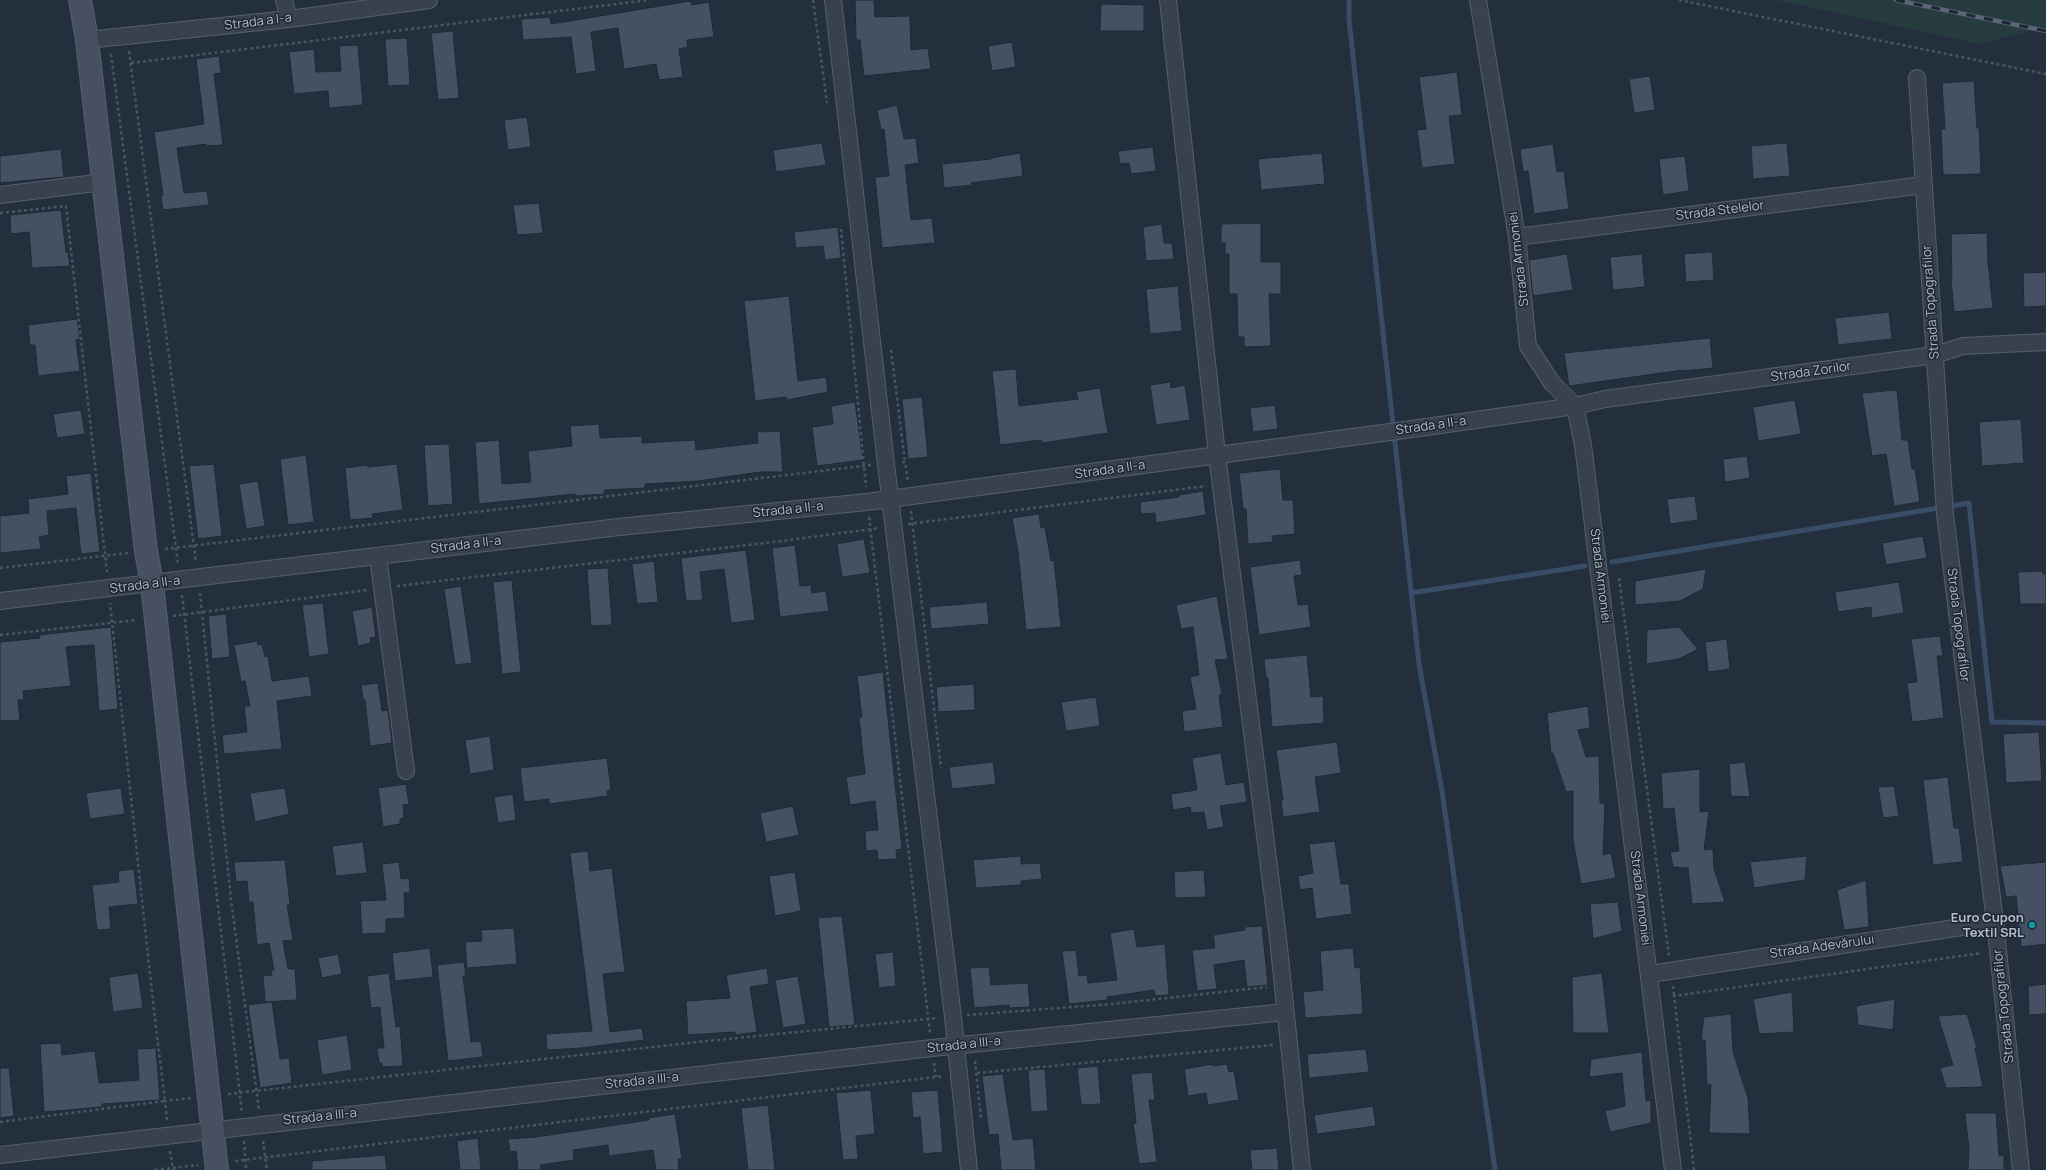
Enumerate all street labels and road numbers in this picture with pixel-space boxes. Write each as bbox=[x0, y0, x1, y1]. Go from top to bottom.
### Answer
street label: Strada a I-a bbox=[223, 10, 293, 34]
street label: Strada Stelelor bbox=[1675, 198, 1765, 224]
street label: Strada Armoniei bbox=[1505, 211, 1533, 307]
street label: Strada Topografilor bbox=[1919, 244, 1943, 360]
street label: Strada Zorilor bbox=[1770, 359, 1852, 385]
street label: Strada a II-a bbox=[1395, 413, 1467, 439]
street label: Strada a II-a bbox=[1074, 457, 1146, 483]
street label: Strada a II-a bbox=[752, 499, 824, 521]
street label: Strada Armoniei bbox=[1586, 528, 1614, 624]
street label: Strada a II-a bbox=[430, 533, 502, 557]
street label: Strada Topografilor bbox=[1943, 567, 1973, 683]
street label: Strada a II-a bbox=[109, 573, 181, 597]
street label: Strada Armoniei bbox=[1626, 850, 1654, 946]
street label: Strada Adevărului bbox=[1769, 932, 1875, 962]
street label: Strada Topografilor bbox=[1990, 948, 2018, 1064]
street label: Strada a III-a bbox=[926, 1033, 1002, 1057]
street label: Strada a III-a bbox=[604, 1069, 680, 1093]
street label: Strada a III-a bbox=[282, 1105, 358, 1129]

